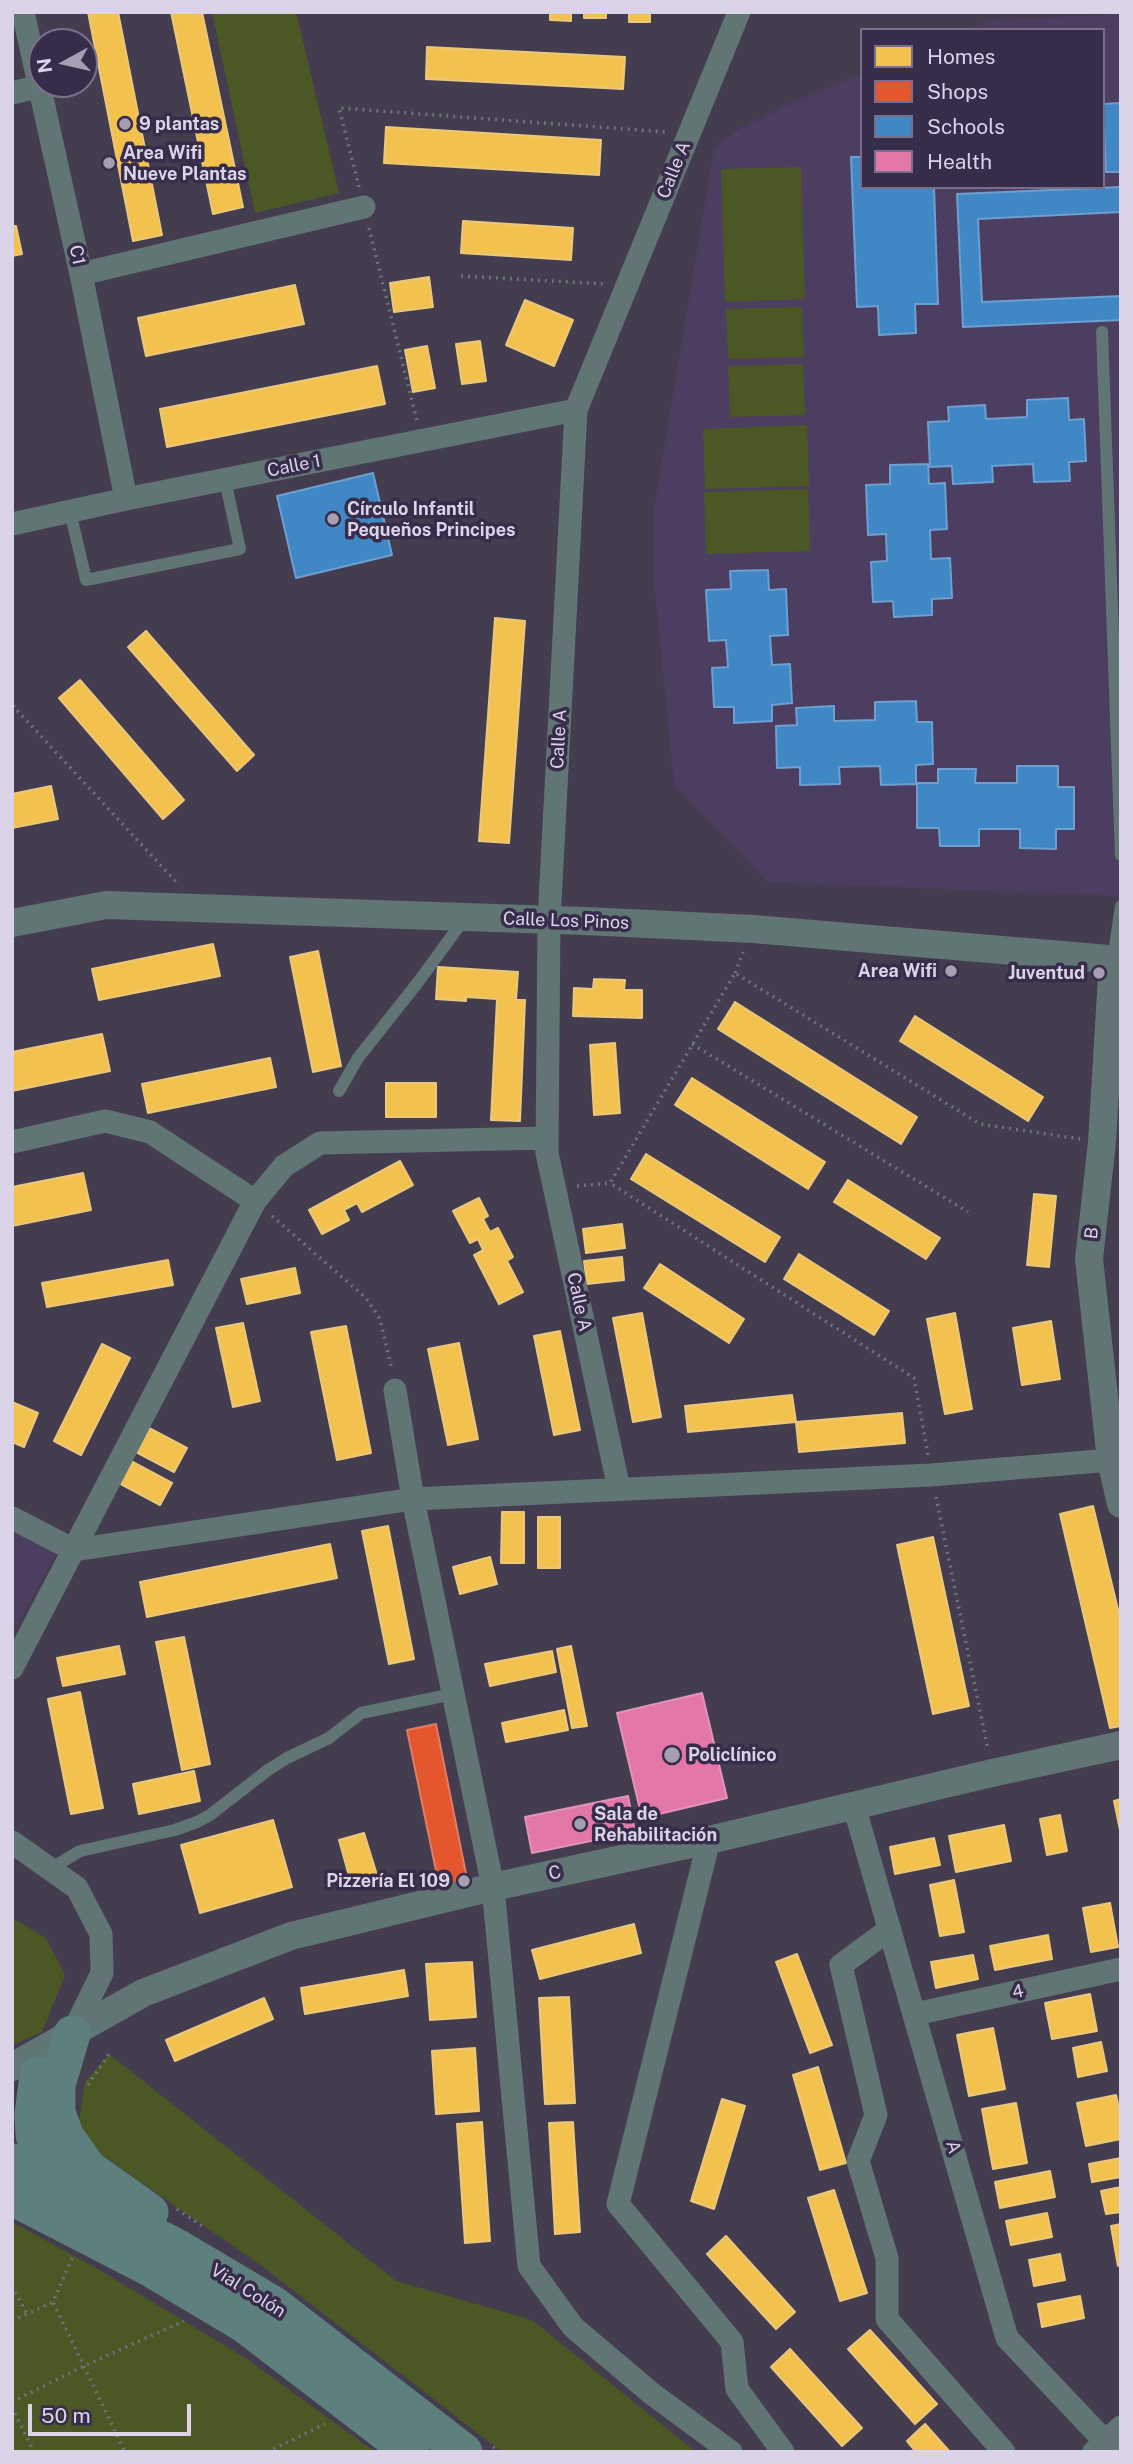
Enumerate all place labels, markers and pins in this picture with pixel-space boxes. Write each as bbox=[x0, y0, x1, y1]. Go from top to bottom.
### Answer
place label: 9 plantas bbox=[139, 113, 219, 135]
marker: 9 plantas bbox=[117, 116, 133, 132]
place label: Area Wifi Nueve Plantas bbox=[123, 142, 247, 184]
marker: Area Wifi Nueve Plantas bbox=[101, 155, 117, 171]
place label: Círculo Infantil Pequeños Principes bbox=[347, 498, 515, 540]
marker: Círculo Infantil Pequeños Principes bbox=[325, 511, 341, 527]
place label: Area Wifi bbox=[858, 960, 937, 982]
place label: Juventud bbox=[1008, 962, 1085, 984]
marker: Area Wifi bbox=[943, 963, 959, 979]
marker: Juventud bbox=[1091, 965, 1107, 981]
place label: Policlínico bbox=[688, 1744, 777, 1766]
marker: Policlínico bbox=[662, 1745, 682, 1765]
place label: Sala de Rehabilitación bbox=[594, 1803, 717, 1846]
marker: Sala de Rehabilitación bbox=[572, 1816, 588, 1832]
place label: Pizzería El 109 bbox=[326, 1870, 450, 1892]
marker: Pizzería El 109 bbox=[456, 1873, 472, 1889]

